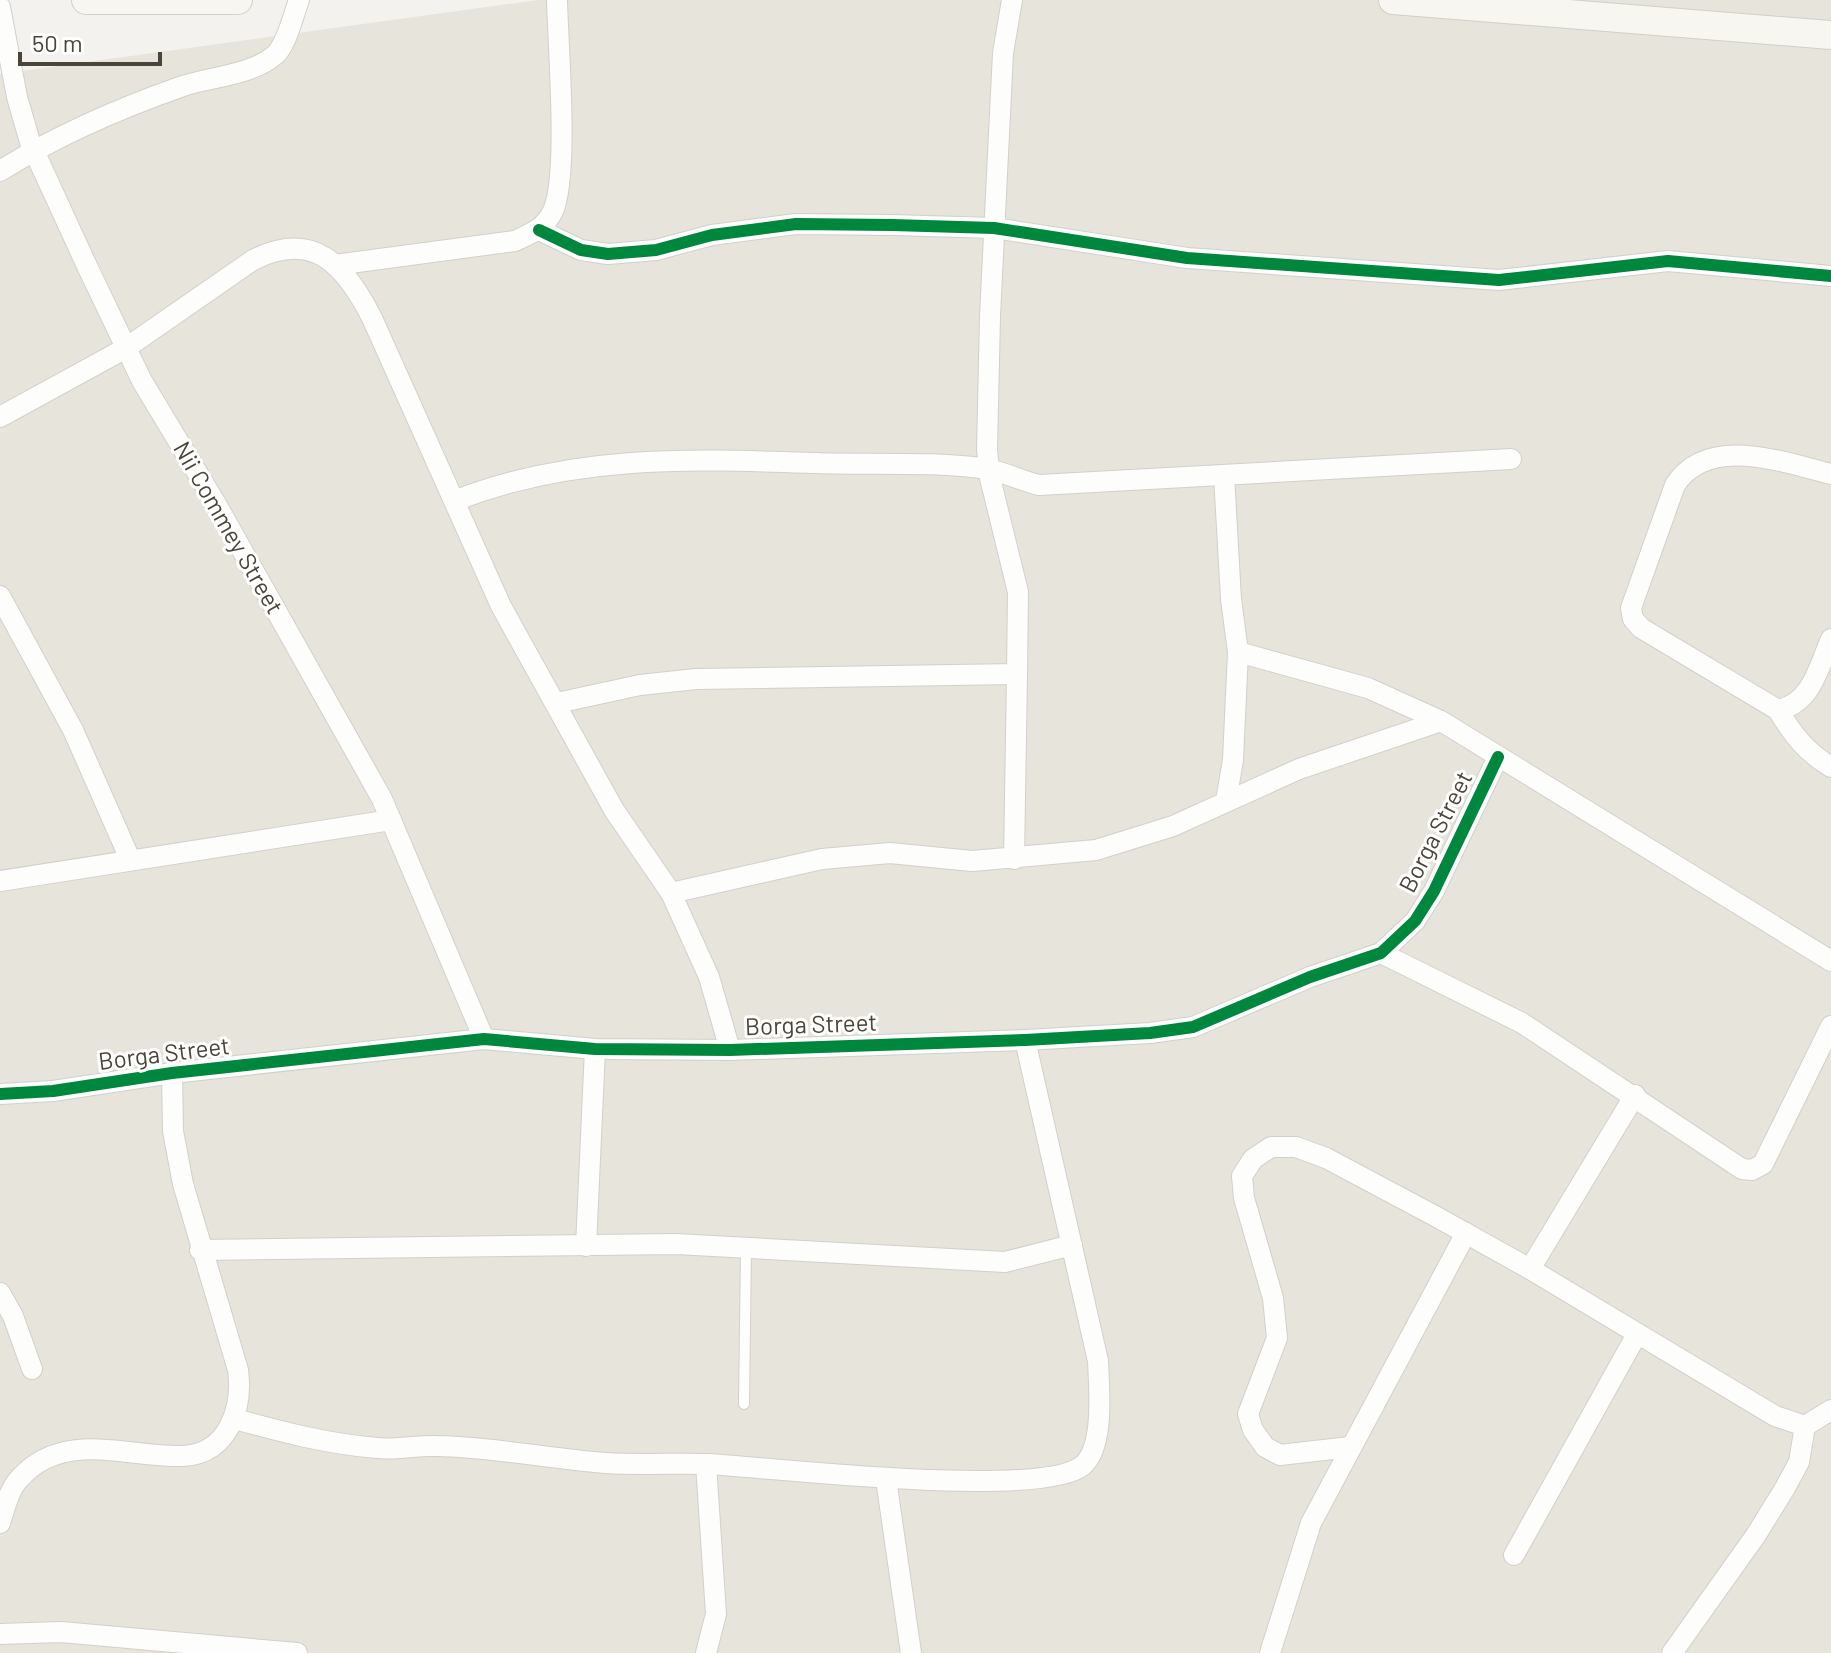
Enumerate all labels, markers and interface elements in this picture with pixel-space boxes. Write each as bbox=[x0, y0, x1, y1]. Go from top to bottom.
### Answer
scale bar bbox=[20, 16, 160, 66]
text: 50 m bbox=[32, 28, 83, 57]
street label: Nii Commey Street bbox=[168, 436, 290, 619]
street label: Borga Street bbox=[1392, 766, 1478, 897]
street label: Borga Street bbox=[744, 1007, 877, 1040]
street label: Borga Street bbox=[97, 1030, 231, 1075]

